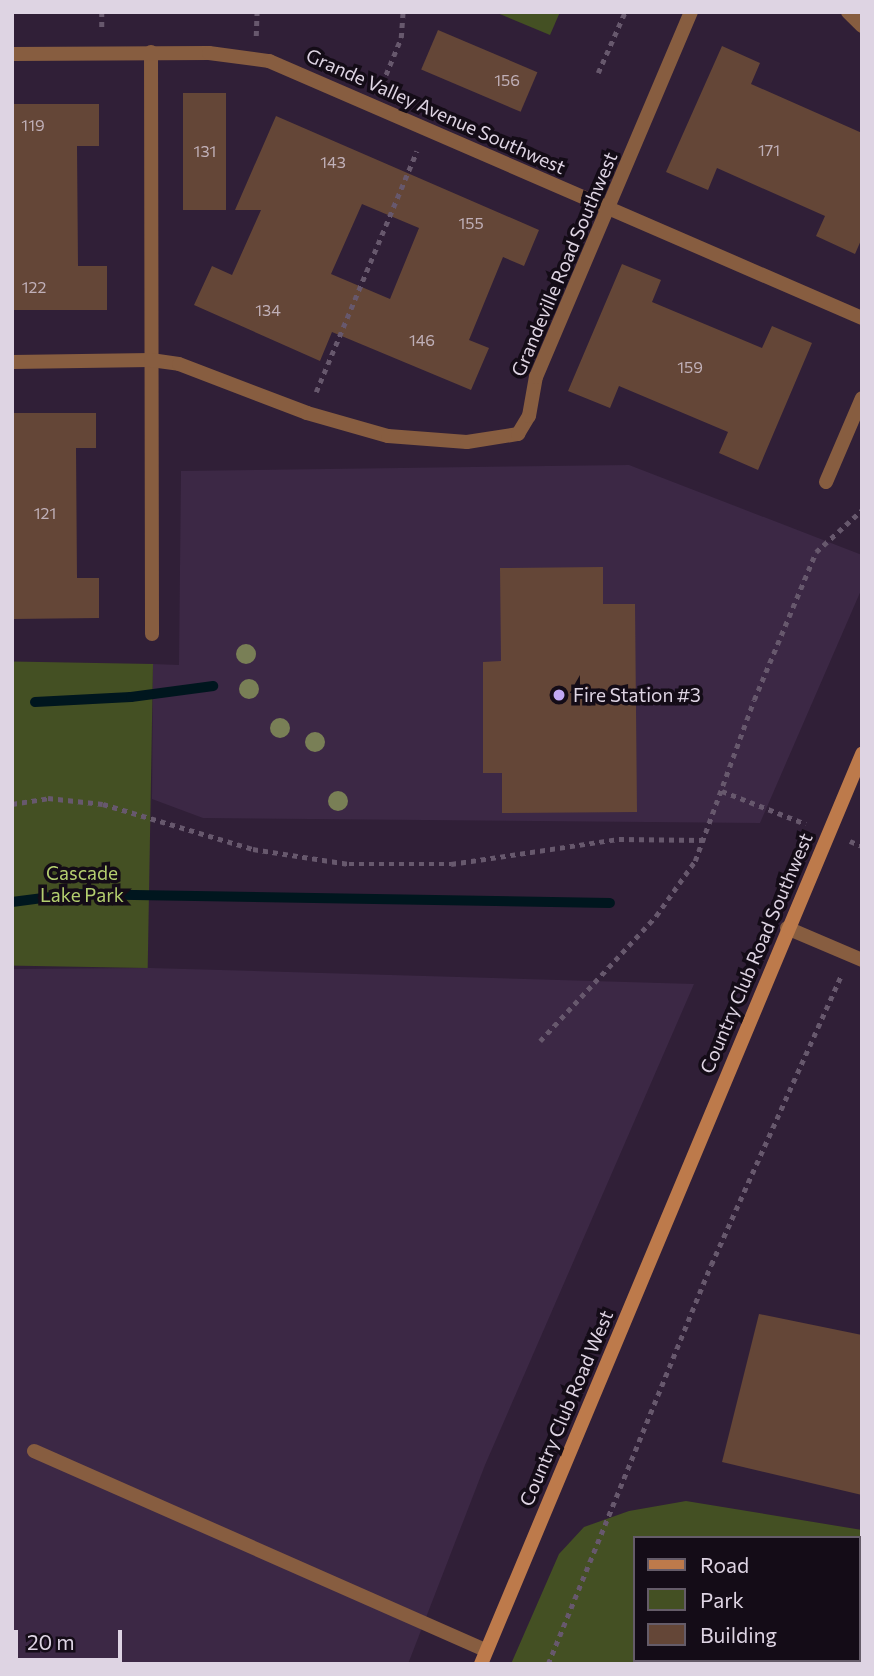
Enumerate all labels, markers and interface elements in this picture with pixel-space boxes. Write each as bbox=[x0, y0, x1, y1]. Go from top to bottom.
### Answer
street label: Grande Valley Avenue Southwest bbox=[303, 43, 569, 179]
house number: 156 bbox=[494, 70, 520, 90]
house number: 119 bbox=[21, 115, 45, 135]
house number: 171 bbox=[758, 140, 780, 160]
house number: 131 bbox=[194, 141, 216, 161]
street label: Grandeville Road Southwest bbox=[506, 148, 622, 380]
house number: 143 bbox=[320, 152, 346, 172]
house number: 155 bbox=[458, 213, 484, 233]
house number: 122 bbox=[22, 277, 46, 297]
house number: 134 bbox=[255, 300, 281, 320]
house number: 146 bbox=[409, 330, 435, 350]
house number: 159 bbox=[677, 357, 703, 377]
house number: 121 bbox=[34, 503, 56, 523]
place label: Fire Station #3 bbox=[573, 684, 701, 706]
marker: Fire Station #3 bbox=[551, 687, 567, 703]
street label: Country Club Road Southwest bbox=[695, 829, 817, 1077]
park label: Cascade Lake Park bbox=[40, 862, 124, 906]
street label: Country Club Road West bbox=[514, 1307, 618, 1509]
legend bbox=[632, 1536, 860, 1662]
text: Road bbox=[700, 1552, 749, 1577]
text: Park bbox=[700, 1587, 744, 1612]
scale bar bbox=[18, 1616, 126, 1660]
text: Building bbox=[700, 1622, 777, 1647]
text: 20 m bbox=[27, 1629, 75, 1654]

